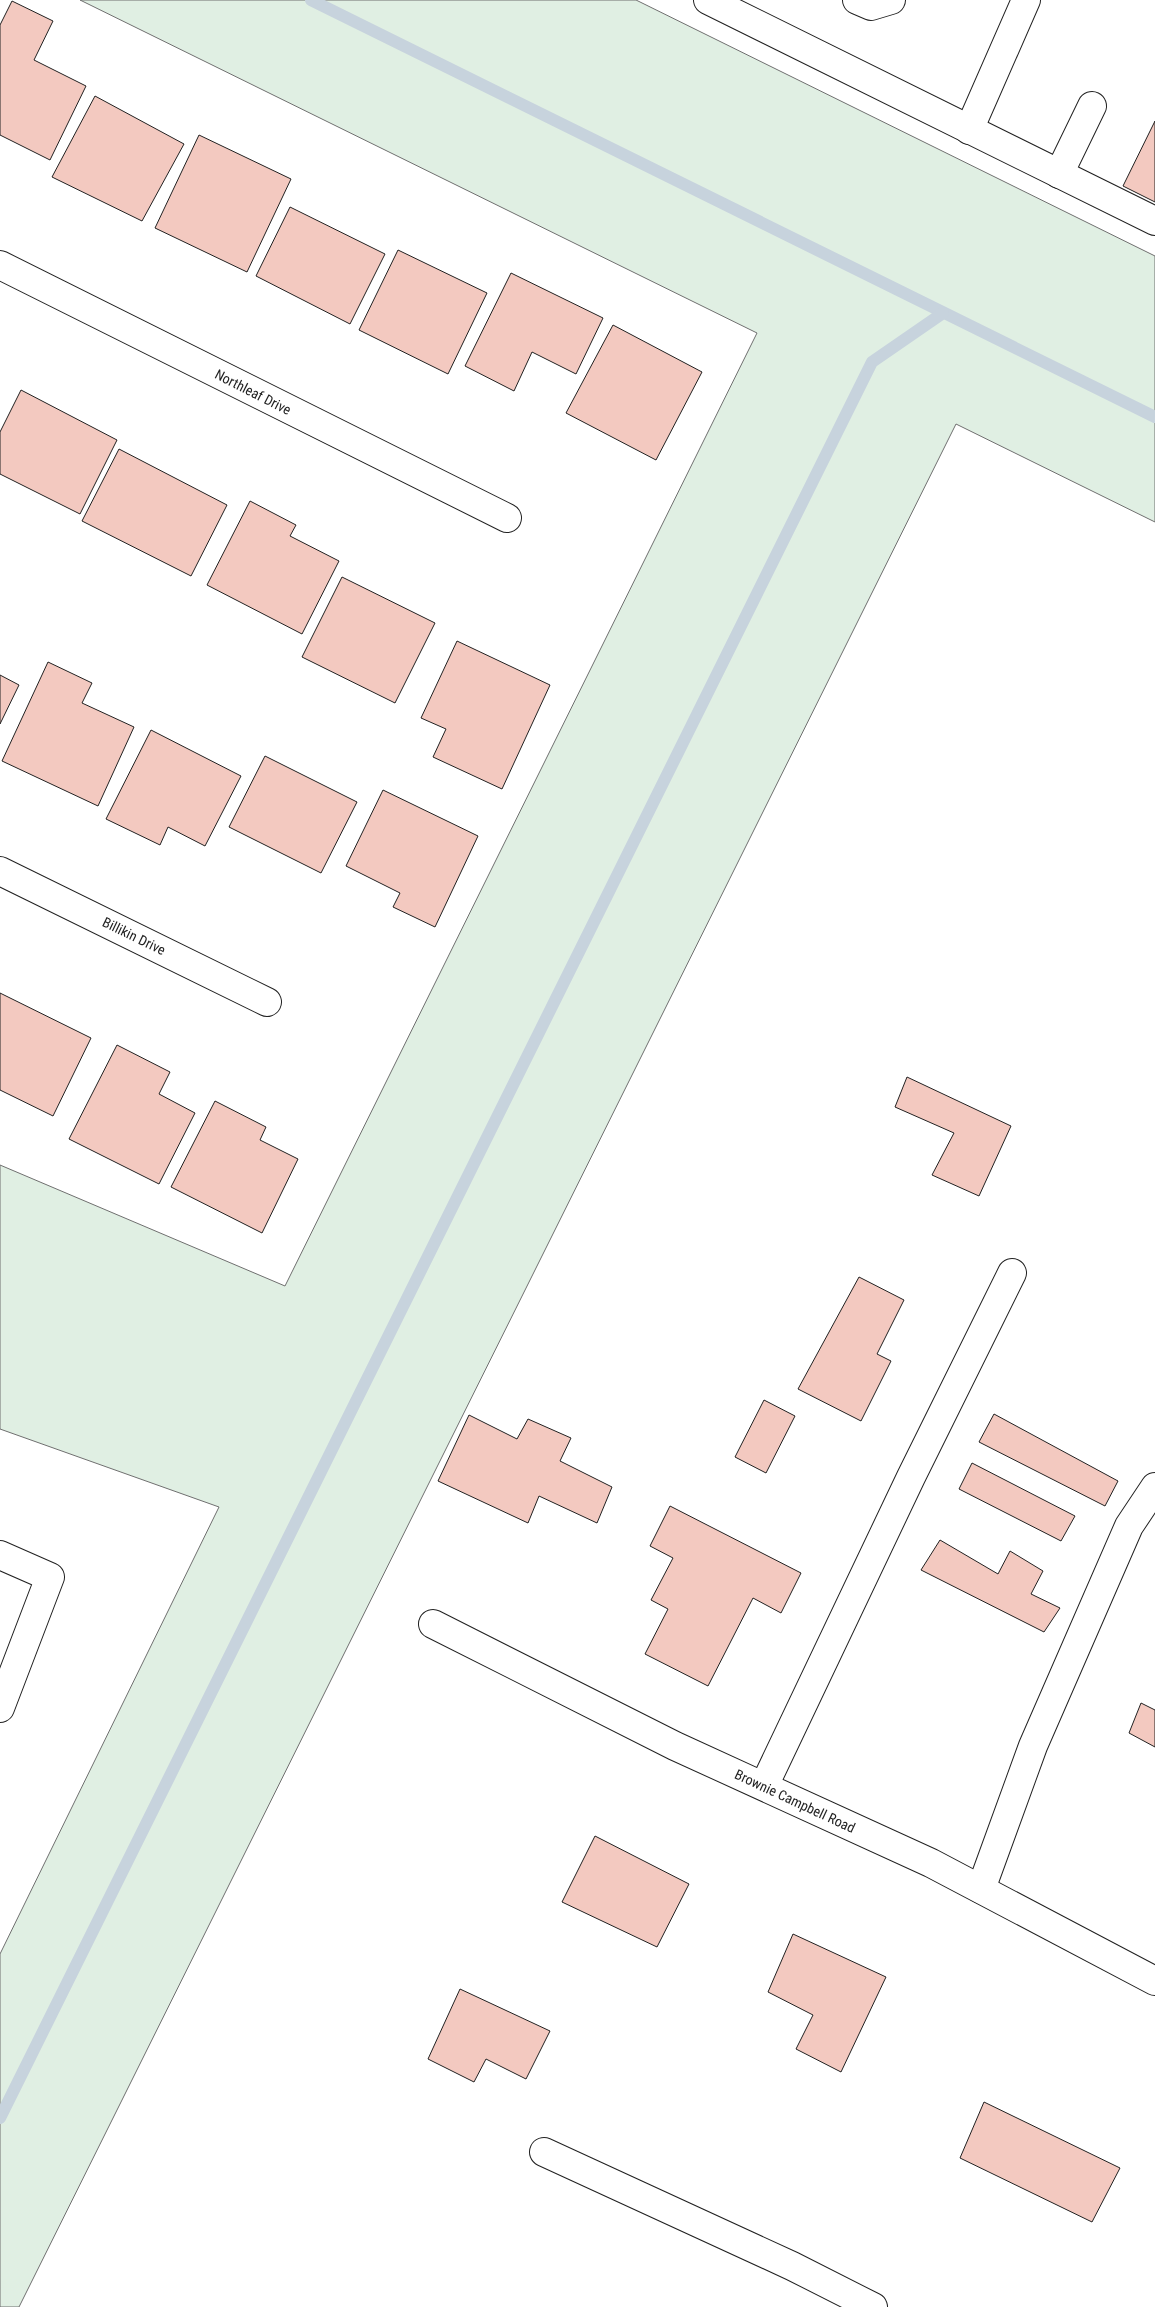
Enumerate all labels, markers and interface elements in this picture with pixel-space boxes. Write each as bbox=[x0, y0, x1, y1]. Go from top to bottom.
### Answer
street label: Northleaf Drive bbox=[212, 366, 294, 418]
street label: Billikin Drive bbox=[100, 914, 168, 958]
street label: Brownie Campbell Road bbox=[732, 1766, 858, 1836]

